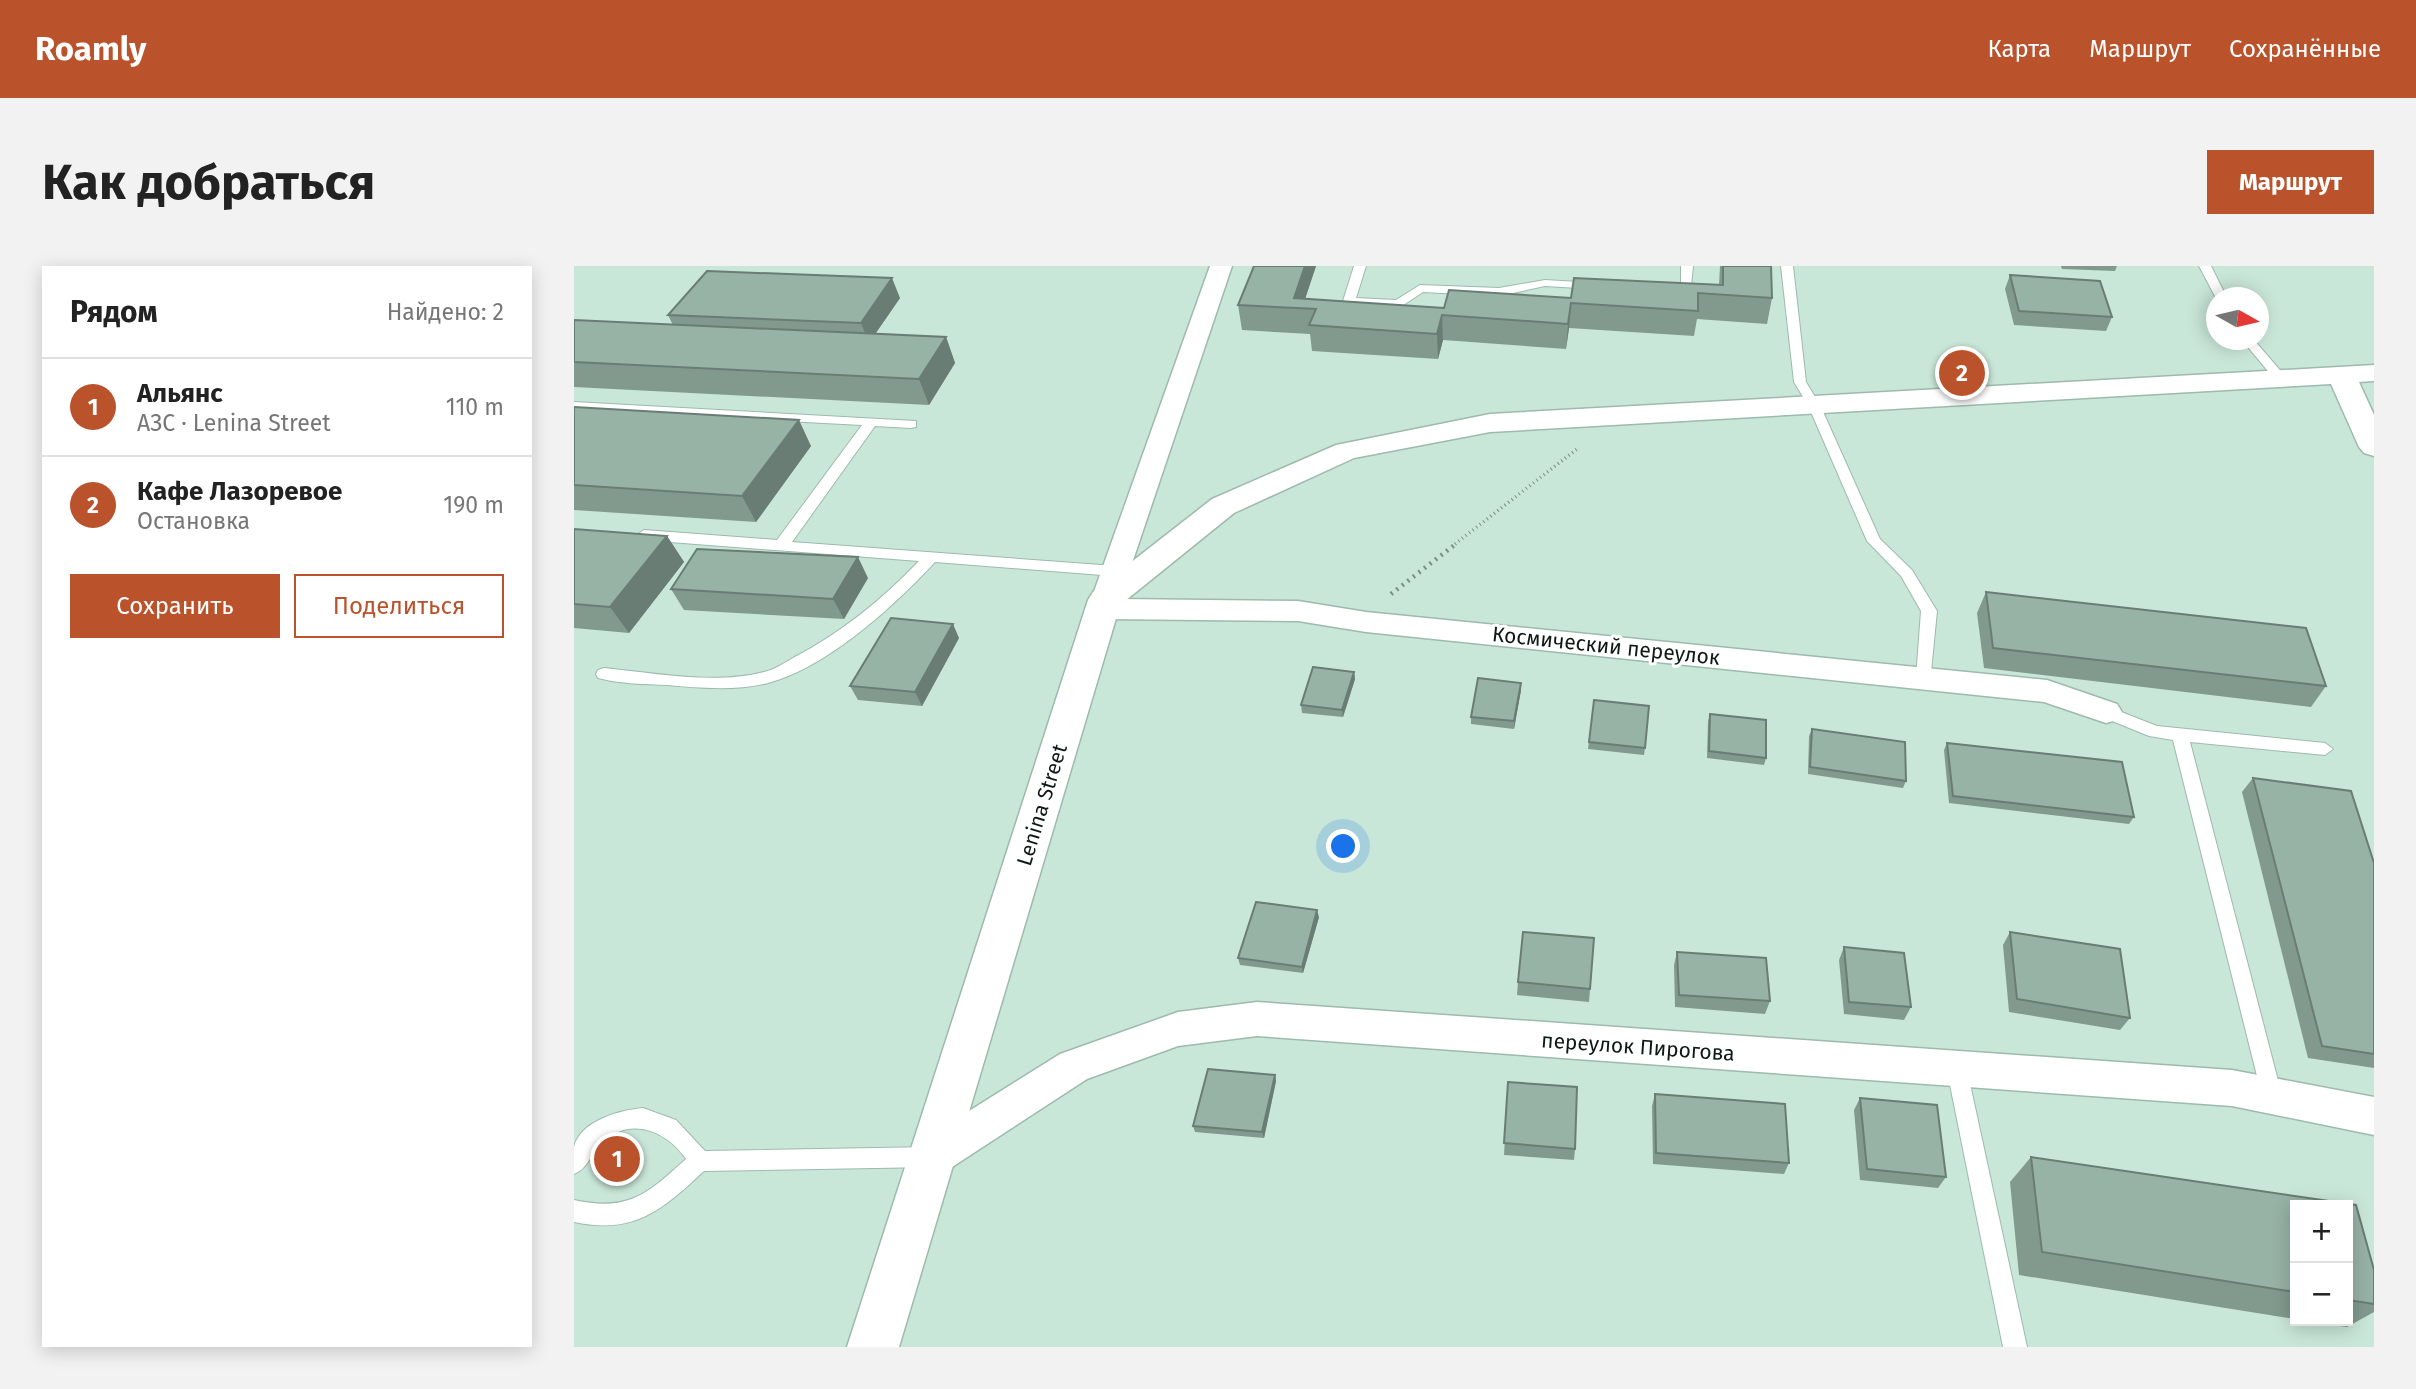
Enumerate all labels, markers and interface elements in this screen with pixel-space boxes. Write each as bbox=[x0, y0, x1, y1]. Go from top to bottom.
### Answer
text: Roamly bbox=[35, 29, 146, 69]
text: Карта bbox=[1988, 35, 2051, 63]
text: Маршрут bbox=[2089, 35, 2191, 63]
text: Сохранённые bbox=[2229, 35, 2381, 63]
button: Маршрут bbox=[2207, 150, 2374, 214]
text: Как добраться bbox=[42, 153, 375, 212]
north arrow bbox=[2206, 287, 2269, 350]
text: Рядом bbox=[70, 294, 158, 330]
text: Найдено: 2 bbox=[387, 298, 504, 326]
pin: 2 bbox=[1939, 347, 1985, 399]
text: Альянс bbox=[137, 378, 223, 409]
text: 1 bbox=[88, 393, 98, 421]
text: 110 m bbox=[446, 393, 504, 421]
text: АЗС · Lenina Street bbox=[137, 409, 331, 437]
text: Кафе Лазоревое bbox=[137, 476, 342, 507]
text: 2 bbox=[87, 491, 99, 519]
text: 190 m bbox=[443, 491, 504, 519]
text: Остановка bbox=[137, 507, 250, 535]
button: Сохранить bbox=[70, 574, 280, 638]
button: Поделиться bbox=[294, 574, 504, 638]
street label: Космический переулок bbox=[1491, 621, 1721, 671]
street label: Lenina Street bbox=[1011, 741, 1073, 869]
your location bbox=[1326, 829, 1360, 863]
street label: переулок Пирогова bbox=[1540, 1027, 1736, 1067]
pin: 1 bbox=[594, 1133, 640, 1185]
map controls bbox=[2290, 1200, 2353, 1326]
button: + bbox=[2290, 1200, 2353, 1263]
button: − bbox=[2290, 1263, 2353, 1326]

